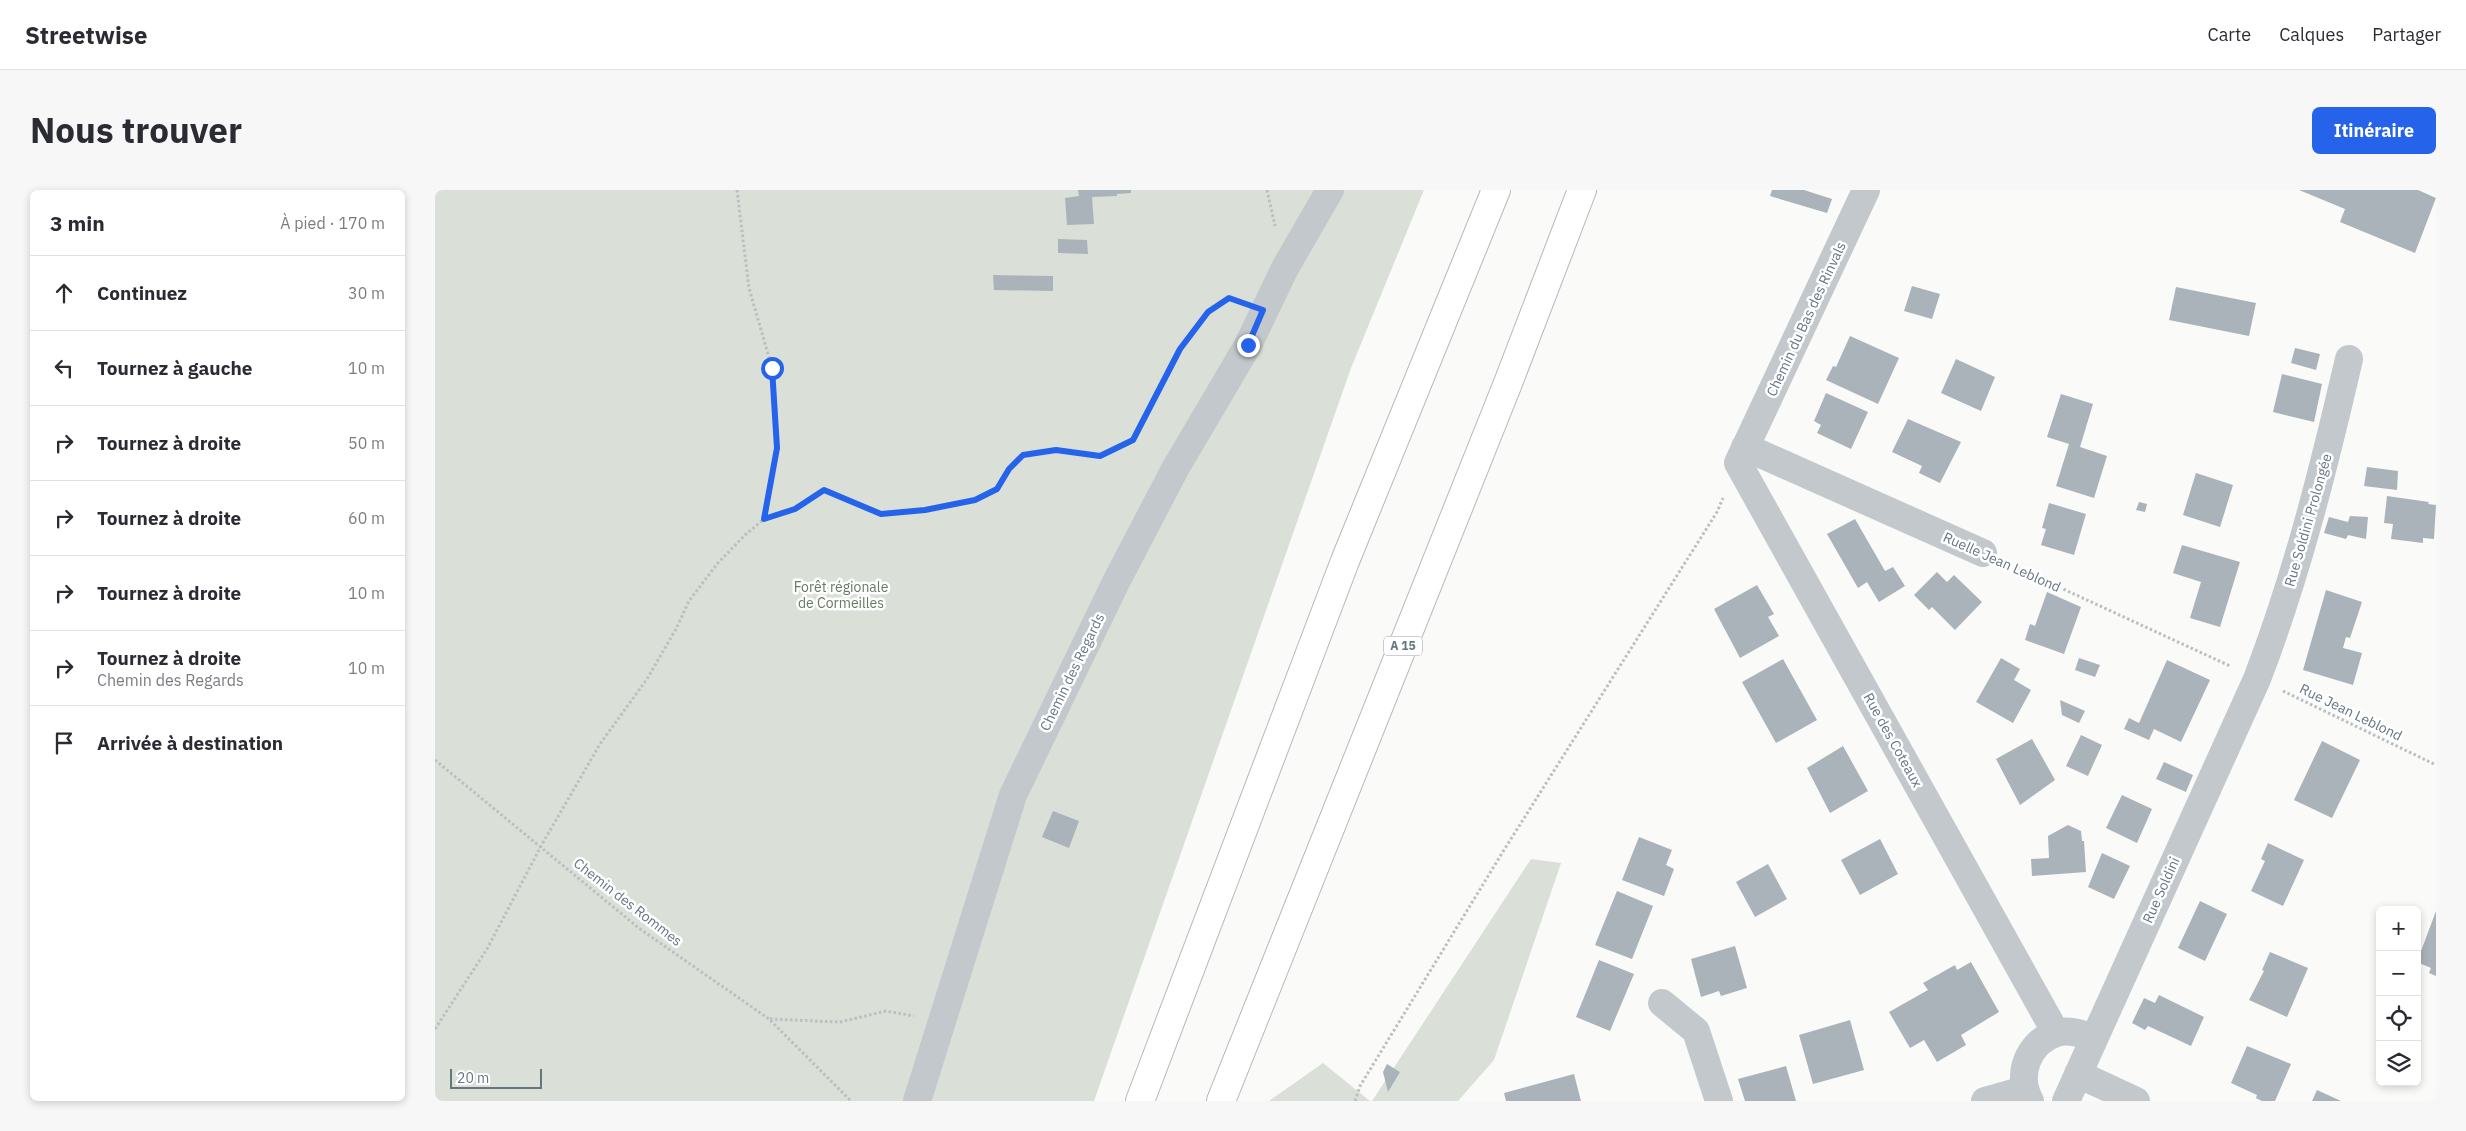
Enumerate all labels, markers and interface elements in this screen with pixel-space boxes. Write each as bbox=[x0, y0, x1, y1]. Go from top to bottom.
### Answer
text: Streetwise bbox=[25, 19, 147, 51]
text: Carte bbox=[2208, 23, 2251, 46]
text: Calques bbox=[2279, 23, 2344, 46]
text: Partager bbox=[2372, 23, 2441, 46]
text: Nous trouver bbox=[30, 107, 242, 153]
button: Itinéraire bbox=[2312, 107, 2436, 154]
text: 3 min bbox=[50, 209, 105, 237]
text: À pied · 170 m bbox=[280, 213, 385, 233]
street label: Chemin du Bas des Rinvals bbox=[1762, 239, 1850, 399]
icon: ahead bbox=[50, 279, 78, 307]
text: Continuez bbox=[97, 281, 187, 305]
text: 30 m bbox=[348, 283, 385, 303]
route end bbox=[1237, 334, 1260, 357]
icon: left bbox=[50, 354, 78, 382]
text: Tournez à gauche bbox=[97, 356, 253, 380]
route start bbox=[761, 357, 784, 380]
text: 10 m bbox=[348, 358, 385, 378]
icon: right bbox=[50, 429, 78, 457]
text: Tournez à droite bbox=[97, 431, 241, 455]
text: 50 m bbox=[348, 433, 385, 453]
street label: Rue Soldini Prolongée bbox=[2280, 451, 2336, 589]
icon: right bbox=[50, 504, 78, 532]
text: Tournez à droite bbox=[97, 506, 241, 530]
text: 60 m bbox=[348, 508, 385, 528]
street label: Ruelle Jean Leblond bbox=[1940, 528, 2064, 596]
park label: Forêt régionale de Cormeilles bbox=[794, 578, 889, 612]
icon: right bbox=[50, 579, 78, 607]
text: Tournez à droite bbox=[97, 581, 241, 605]
text: 10 m bbox=[348, 583, 385, 603]
street label: Chemin des Regards bbox=[1036, 610, 1108, 734]
road number: A 15 bbox=[1384, 636, 1422, 656]
text: Tournez à droite bbox=[97, 646, 241, 670]
icon: right bbox=[50, 654, 78, 682]
text: 10 m bbox=[348, 658, 385, 678]
text: Chemin des Regards bbox=[97, 670, 244, 690]
street label: Rue Jean Leblond bbox=[2297, 679, 2405, 745]
street label: Rue des Coteaux bbox=[1860, 690, 1926, 790]
icon: arrive bbox=[50, 729, 78, 757]
text: Arrivée à destination bbox=[97, 731, 283, 755]
street label: Chemin des Rommes bbox=[570, 854, 686, 950]
street label: Rue Soldini bbox=[2138, 854, 2184, 926]
map controls bbox=[2376, 906, 2421, 1086]
button: + bbox=[2376, 906, 2421, 951]
button: − bbox=[2376, 951, 2421, 996]
button: locate bbox=[2376, 996, 2421, 1041]
button: layers bbox=[2376, 1041, 2421, 1086]
scale bar bbox=[450, 1066, 543, 1089]
text: 20 m bbox=[457, 1069, 489, 1087]

